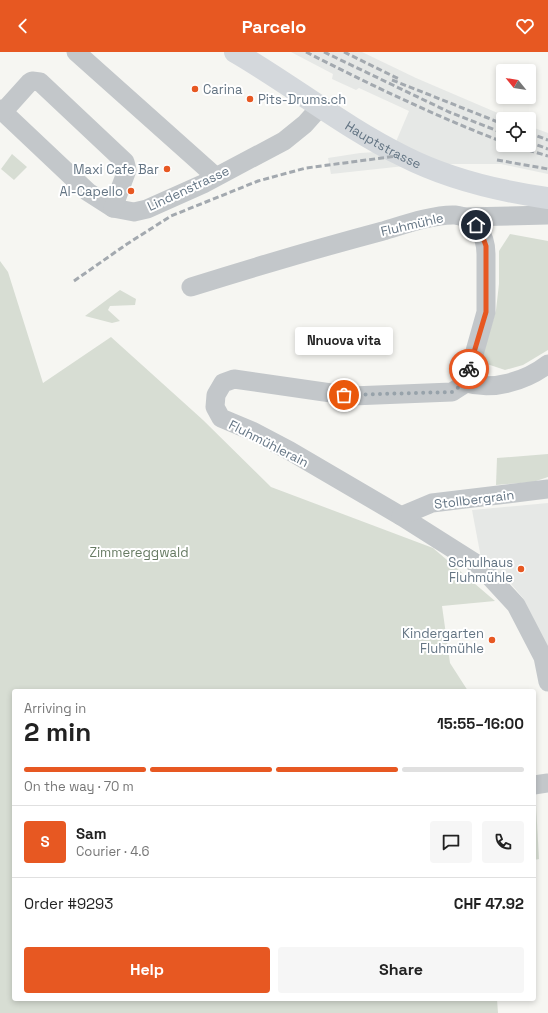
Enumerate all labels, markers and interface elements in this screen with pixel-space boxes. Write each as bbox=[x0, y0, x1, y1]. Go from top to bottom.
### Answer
icon: back bbox=[12, 15, 34, 37]
text: Parcelo bbox=[242, 15, 306, 38]
icon: heart bbox=[514, 15, 536, 37]
north arrow bbox=[496, 64, 536, 104]
map controls bbox=[496, 64, 536, 152]
place label: Carina bbox=[203, 81, 243, 98]
marker: Carina bbox=[190, 84, 200, 94]
place label: Pits-Drums.ch bbox=[258, 91, 346, 108]
marker: Pits-Drums.ch bbox=[245, 94, 255, 104]
button: locate bbox=[496, 112, 536, 152]
street label: Hauptstrasse bbox=[342, 117, 424, 173]
place label: Maxi Cafe Bar bbox=[73, 161, 159, 178]
street label: Lindenstrasse bbox=[145, 162, 232, 215]
marker: Maxi Cafe Bar bbox=[162, 164, 172, 174]
place label: Al-Capello bbox=[59, 183, 123, 200]
marker: Al-Capello bbox=[126, 186, 136, 196]
pin bbox=[459, 208, 493, 242]
street label: Fluhmühle bbox=[379, 209, 445, 240]
icon: home bbox=[465, 214, 487, 236]
callout: Nnuova vita bbox=[295, 327, 393, 355]
text: Nnuova vita bbox=[307, 332, 381, 349]
courier bbox=[449, 349, 489, 389]
icon: bike bbox=[458, 358, 480, 380]
pin bbox=[327, 378, 361, 412]
icon: bag bbox=[333, 384, 355, 406]
street label: Fluhmühlerain bbox=[226, 416, 312, 471]
street label: Stollbergrain bbox=[433, 486, 515, 513]
park label: Zimmereggwald bbox=[89, 544, 189, 561]
place label: Schulhaus Fluhmühle bbox=[448, 554, 513, 586]
marker: Schulhaus Fluhmühle bbox=[516, 564, 526, 574]
place label: Kindergarten Fluhmühle bbox=[402, 625, 484, 657]
marker: Kindergarten Fluhmühle bbox=[487, 635, 497, 645]
text: Arriving in bbox=[24, 700, 86, 717]
text: 15:55–16:00 bbox=[437, 714, 524, 733]
text: 2 min bbox=[24, 715, 91, 749]
text: On the way · 70 m bbox=[24, 778, 134, 795]
button: chat bbox=[430, 821, 472, 863]
button: phone bbox=[482, 821, 524, 863]
text: Sam bbox=[76, 824, 107, 843]
text: S bbox=[40, 832, 50, 851]
text: Courier · 4.6 bbox=[76, 843, 149, 860]
text: Order #9293 bbox=[24, 894, 113, 913]
text: CHF 47.92 bbox=[454, 894, 524, 913]
button: Help bbox=[24, 947, 270, 993]
button: Share bbox=[278, 947, 524, 993]

